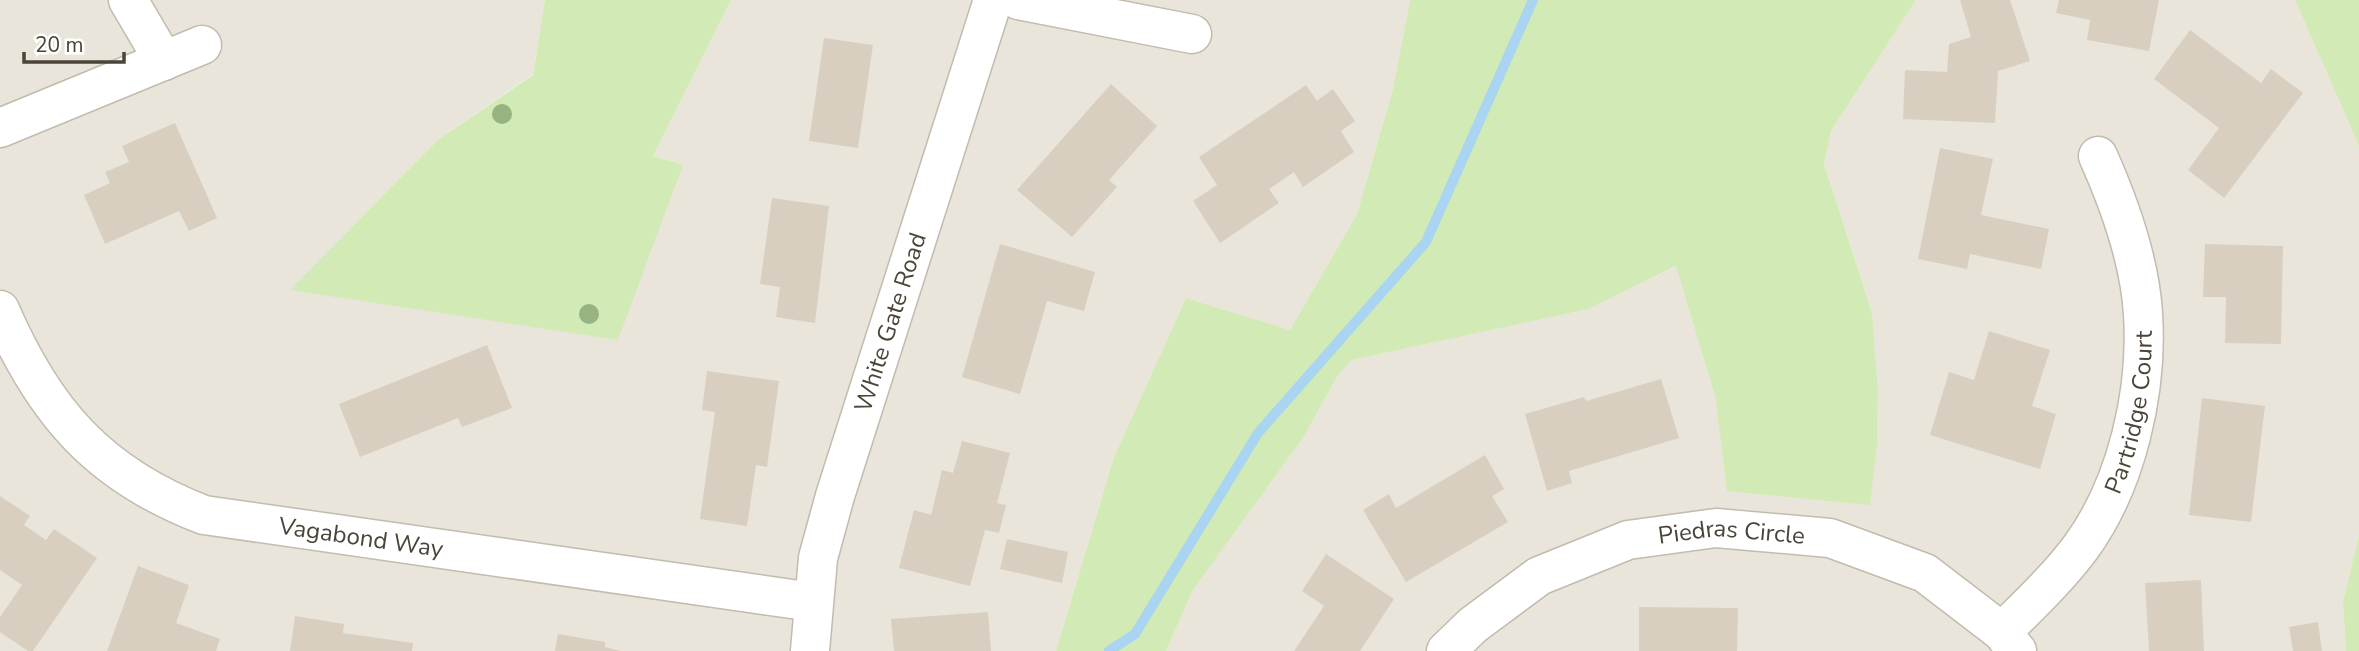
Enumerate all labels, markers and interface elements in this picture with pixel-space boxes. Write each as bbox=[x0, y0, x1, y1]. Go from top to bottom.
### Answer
scale bar bbox=[24, 21, 124, 65]
text: 20 m bbox=[35, 31, 84, 59]
street label: White Gate Road bbox=[847, 229, 934, 416]
street label: Partridge Court bbox=[2097, 330, 2160, 499]
street label: Vagabond Way bbox=[276, 510, 446, 565]
street label: Piedras Circle bbox=[1656, 512, 1806, 552]

